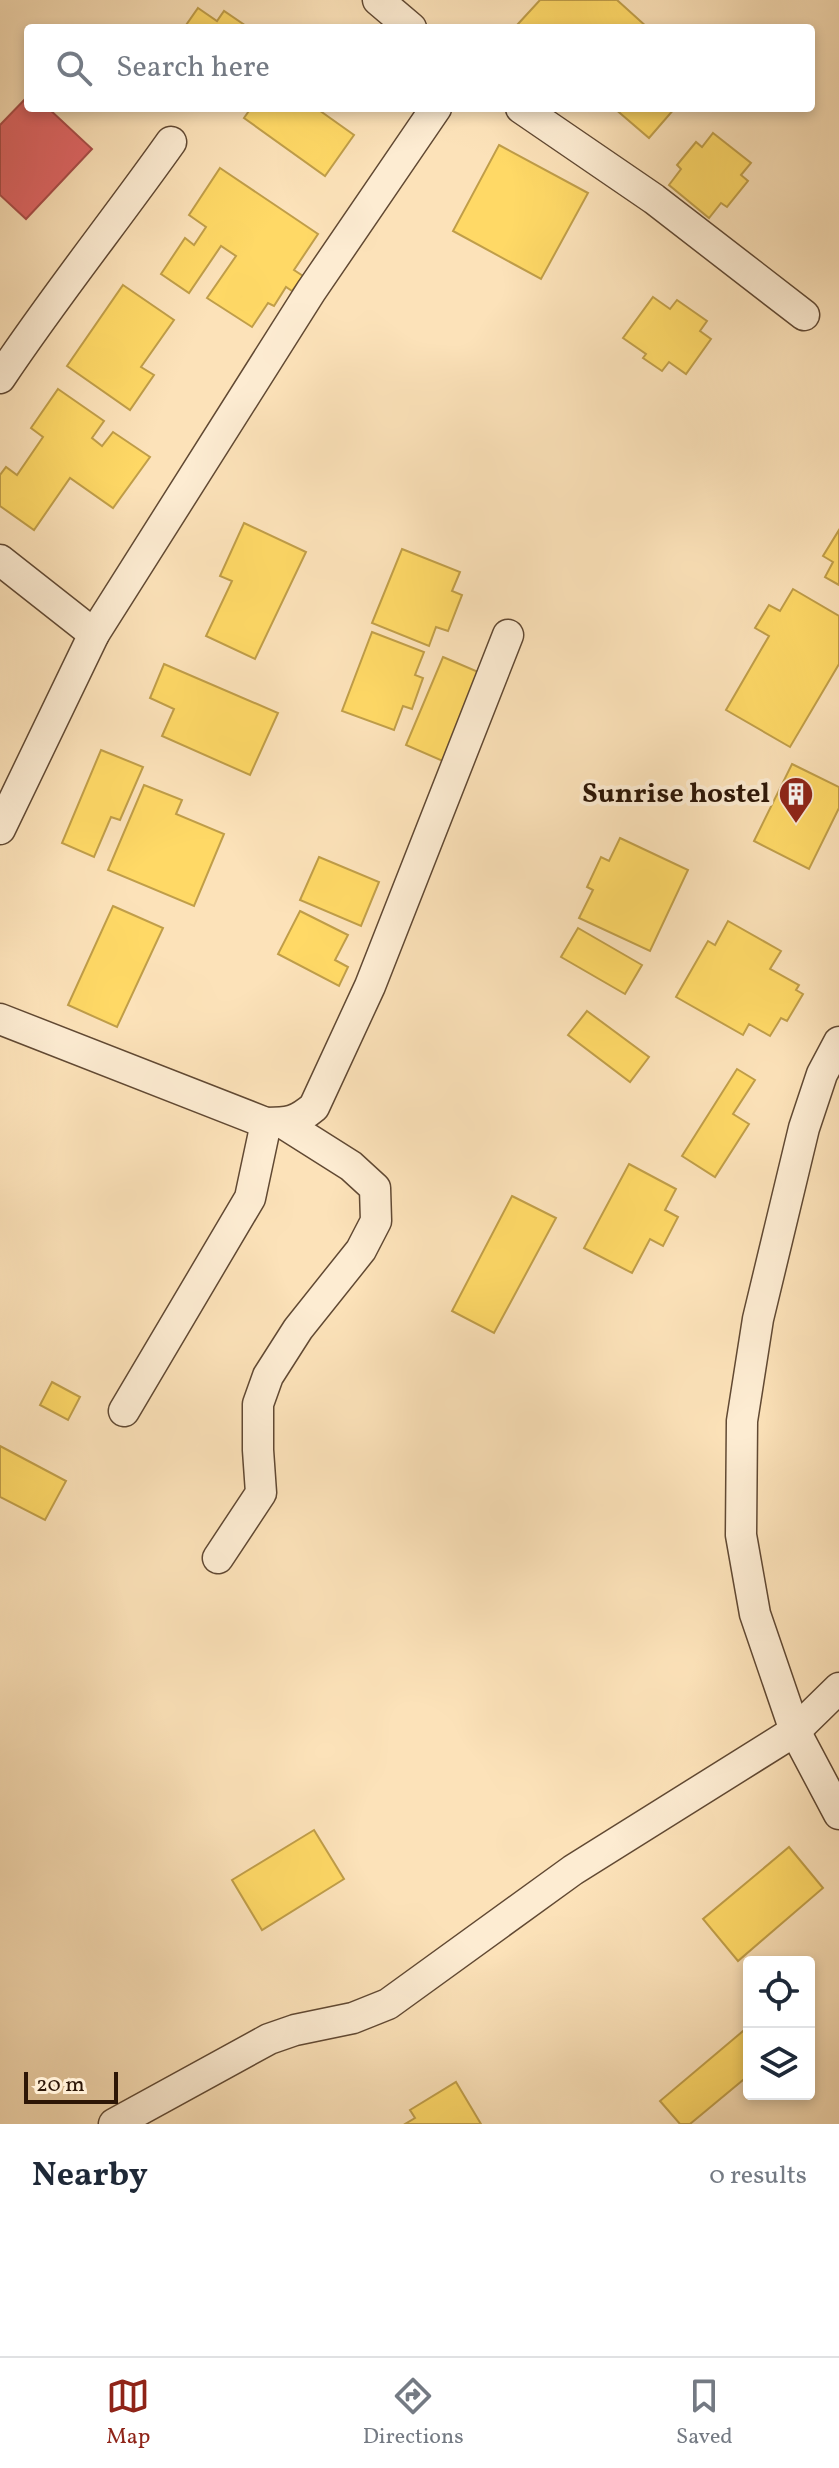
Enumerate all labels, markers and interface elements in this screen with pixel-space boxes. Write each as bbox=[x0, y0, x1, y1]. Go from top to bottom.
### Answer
search box bbox=[24, 24, 815, 112]
icon: search bbox=[52, 46, 96, 90]
text: Search here bbox=[116, 47, 270, 89]
place label: Sunrise hostel bbox=[582, 775, 770, 814]
building icon: Sunrise hostel bbox=[777, 775, 815, 825]
map controls bbox=[743, 1956, 815, 2100]
button: locate bbox=[743, 1956, 815, 2028]
button: layers bbox=[743, 2028, 815, 2100]
scale bar bbox=[24, 2068, 118, 2104]
text: 20 m bbox=[36, 2070, 85, 2101]
text: Nearby bbox=[32, 2153, 148, 2200]
text: 0 results bbox=[709, 2158, 807, 2194]
tab: Map bbox=[106, 2374, 150, 2453]
tab: Directions bbox=[363, 2374, 464, 2453]
tab: Saved bbox=[676, 2374, 733, 2453]

